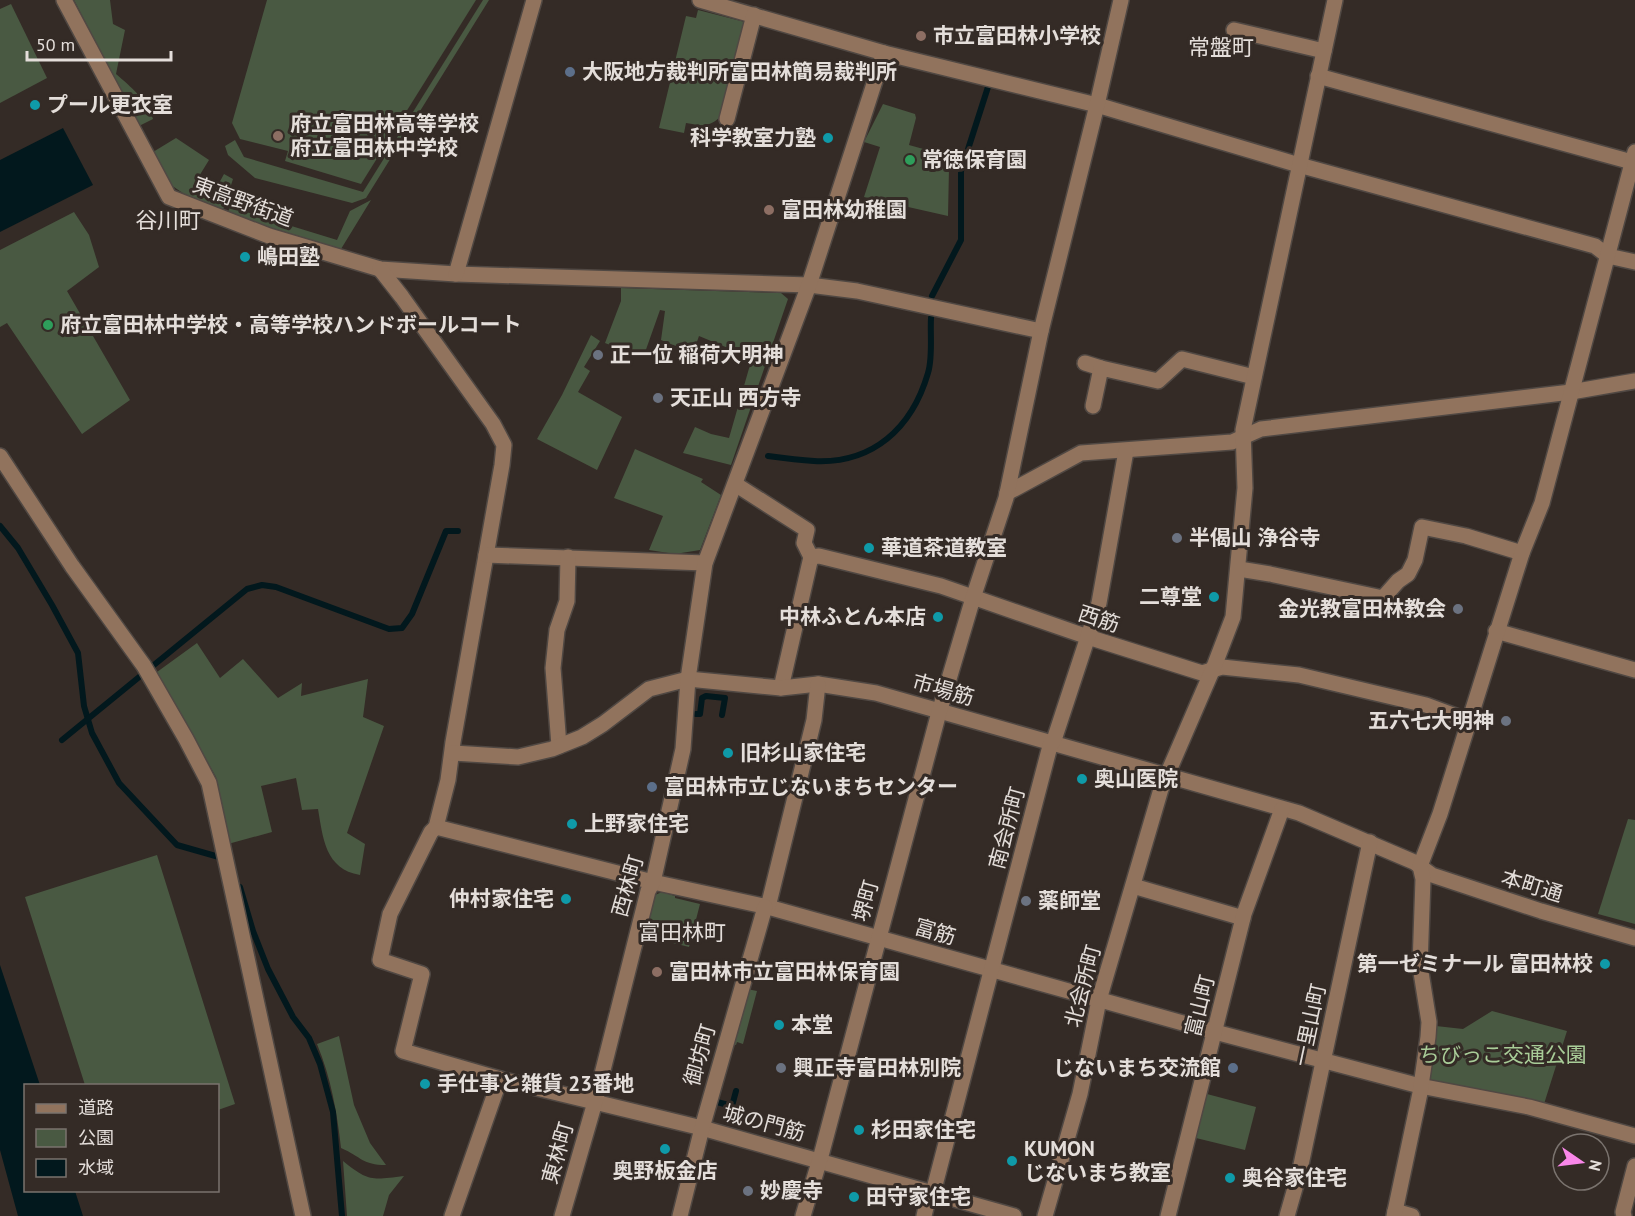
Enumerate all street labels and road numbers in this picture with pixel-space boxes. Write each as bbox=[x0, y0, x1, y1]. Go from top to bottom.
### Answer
street label: 東高野街道 bbox=[189, 171, 297, 232]
street label: 西筋 bbox=[1075, 599, 1123, 638]
street label: 市場筋 bbox=[909, 668, 977, 711]
street label: 南会所町 bbox=[983, 784, 1030, 872]
street label: 西林町 bbox=[606, 852, 649, 920]
street label: 本町通 bbox=[1498, 863, 1566, 908]
street label: 堺町 bbox=[847, 877, 884, 925]
street label: 富筋 bbox=[911, 913, 959, 950]
street label: 北会所町 bbox=[1059, 942, 1106, 1030]
street label: 富山町 bbox=[1179, 972, 1220, 1040]
street label: 一里山町 bbox=[1288, 981, 1331, 1069]
street label: 御坊町 bbox=[678, 1021, 721, 1089]
street label: 城の門筋 bbox=[720, 1099, 808, 1146]
street label: 東林町 bbox=[536, 1119, 579, 1187]

